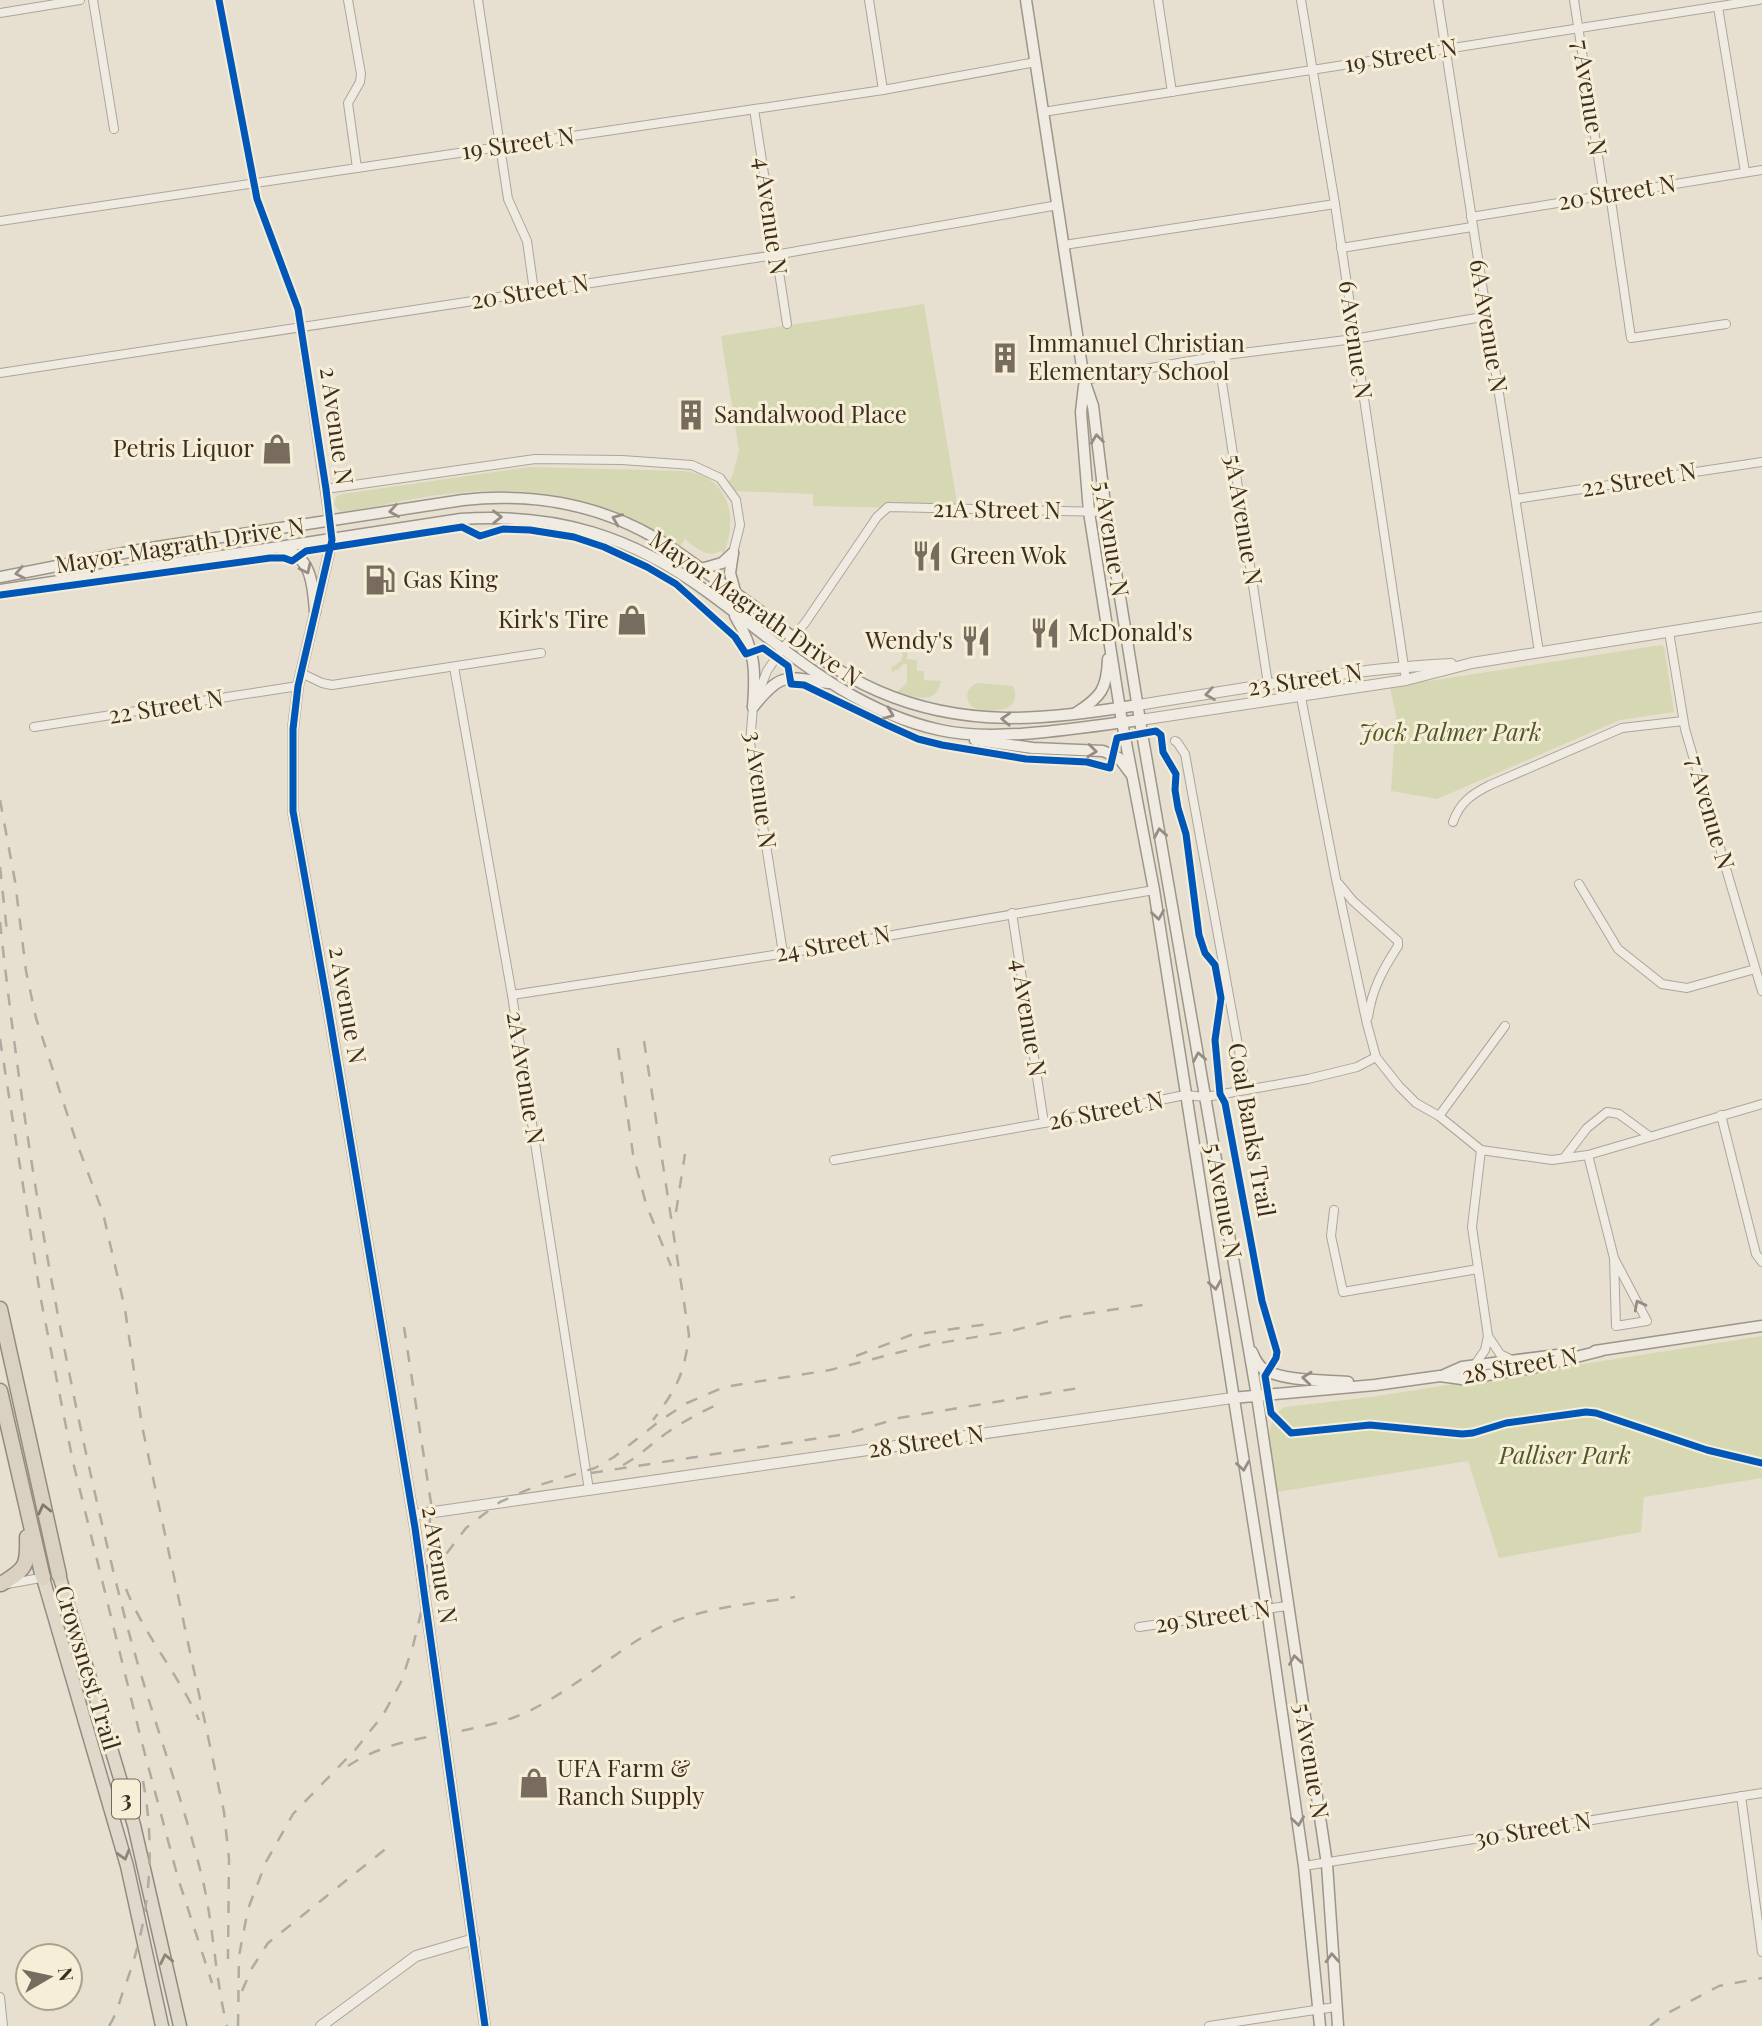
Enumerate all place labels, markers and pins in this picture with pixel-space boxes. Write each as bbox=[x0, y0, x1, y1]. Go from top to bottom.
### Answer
place label: Immanuel Christian Elementary School bbox=[1028, 326, 1245, 386]
building icon: Immanuel Christian Elementary School bbox=[988, 341, 1022, 375]
place label: Sandalwood Place bbox=[714, 397, 907, 429]
building icon: Sandalwood Place bbox=[674, 398, 708, 432]
place label: Petris Liquor bbox=[113, 431, 254, 463]
shop icon: Petris Liquor bbox=[260, 432, 294, 466]
place label: Green Wok bbox=[950, 538, 1068, 570]
restaurant icon: Green Wok bbox=[910, 539, 944, 573]
place label: Gas King bbox=[403, 562, 498, 594]
fuel station icon: Gas King bbox=[363, 563, 397, 597]
place label: Kirk's Tire bbox=[498, 602, 609, 634]
shop icon: Kirk's Tire bbox=[615, 603, 649, 637]
place label: McDonald's bbox=[1068, 615, 1193, 647]
restaurant icon: McDonald's bbox=[1028, 616, 1062, 650]
place label: Wendy's bbox=[864, 623, 953, 655]
restaurant icon: Wendy's bbox=[959, 624, 993, 658]
place label: UFA Farm & Ranch Supply bbox=[557, 1751, 704, 1811]
shop icon: UFA Farm & Ranch Supply bbox=[517, 1766, 551, 1800]

